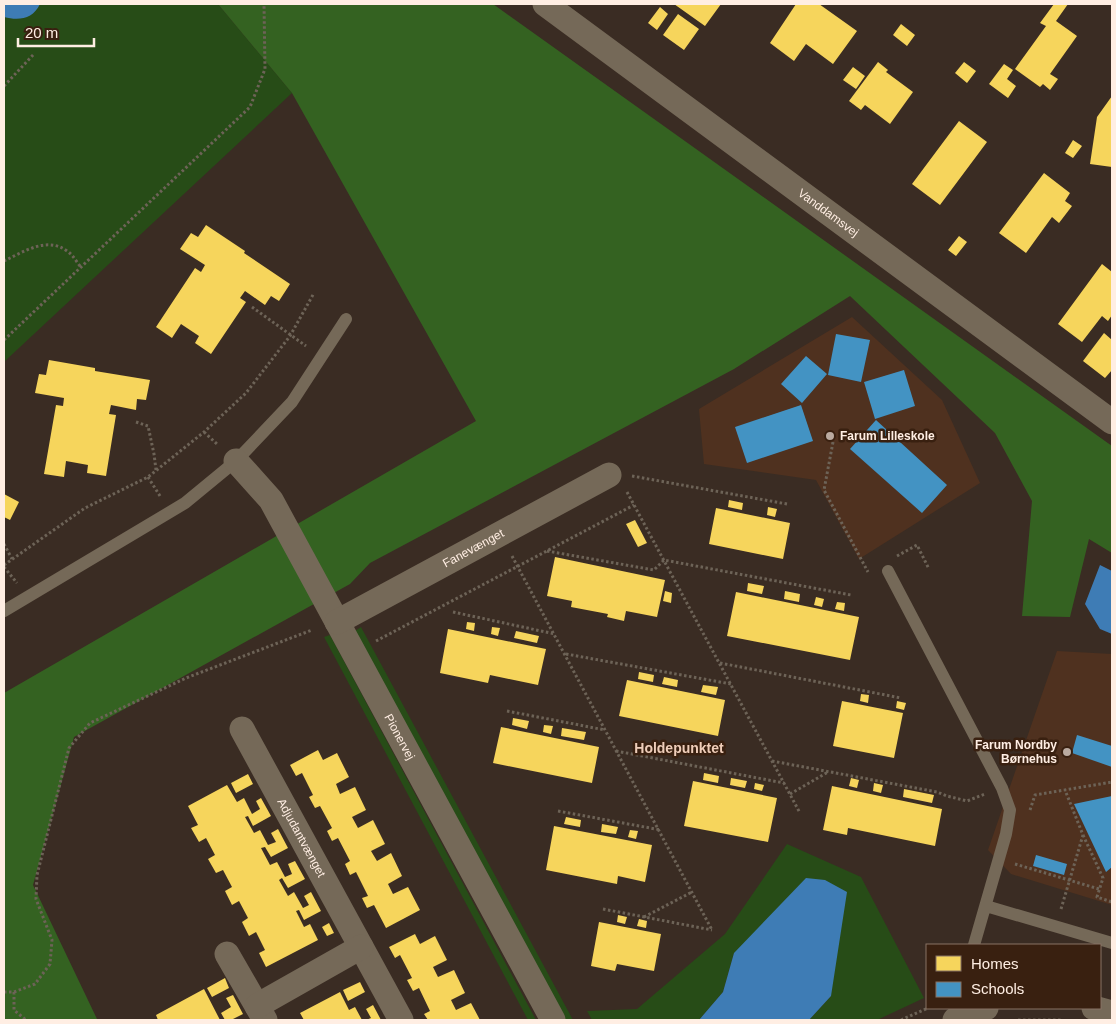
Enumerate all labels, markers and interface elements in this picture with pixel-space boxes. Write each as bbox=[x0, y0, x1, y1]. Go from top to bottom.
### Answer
scale bar bbox=[18, 15, 94, 47]
text: 20 m bbox=[25, 24, 58, 41]
street label: Vanddamsvej bbox=[795, 186, 861, 240]
place label: Farum Lilleskole bbox=[840, 429, 935, 443]
marker: Farum Lilleskole bbox=[824, 430, 836, 442]
street label: Fanevænget bbox=[440, 526, 507, 571]
street label: Pionervej bbox=[381, 712, 418, 762]
place label: Farum Nordby Børnehus bbox=[975, 738, 1057, 766]
district label: Holdepunktet bbox=[634, 740, 724, 756]
marker: Farum Nordby Børnehus bbox=[1061, 746, 1073, 758]
street label: Adjudantvænget bbox=[274, 796, 329, 880]
legend bbox=[926, 944, 1101, 1009]
text: Homes bbox=[971, 955, 1019, 972]
text: Schools bbox=[971, 980, 1024, 997]

